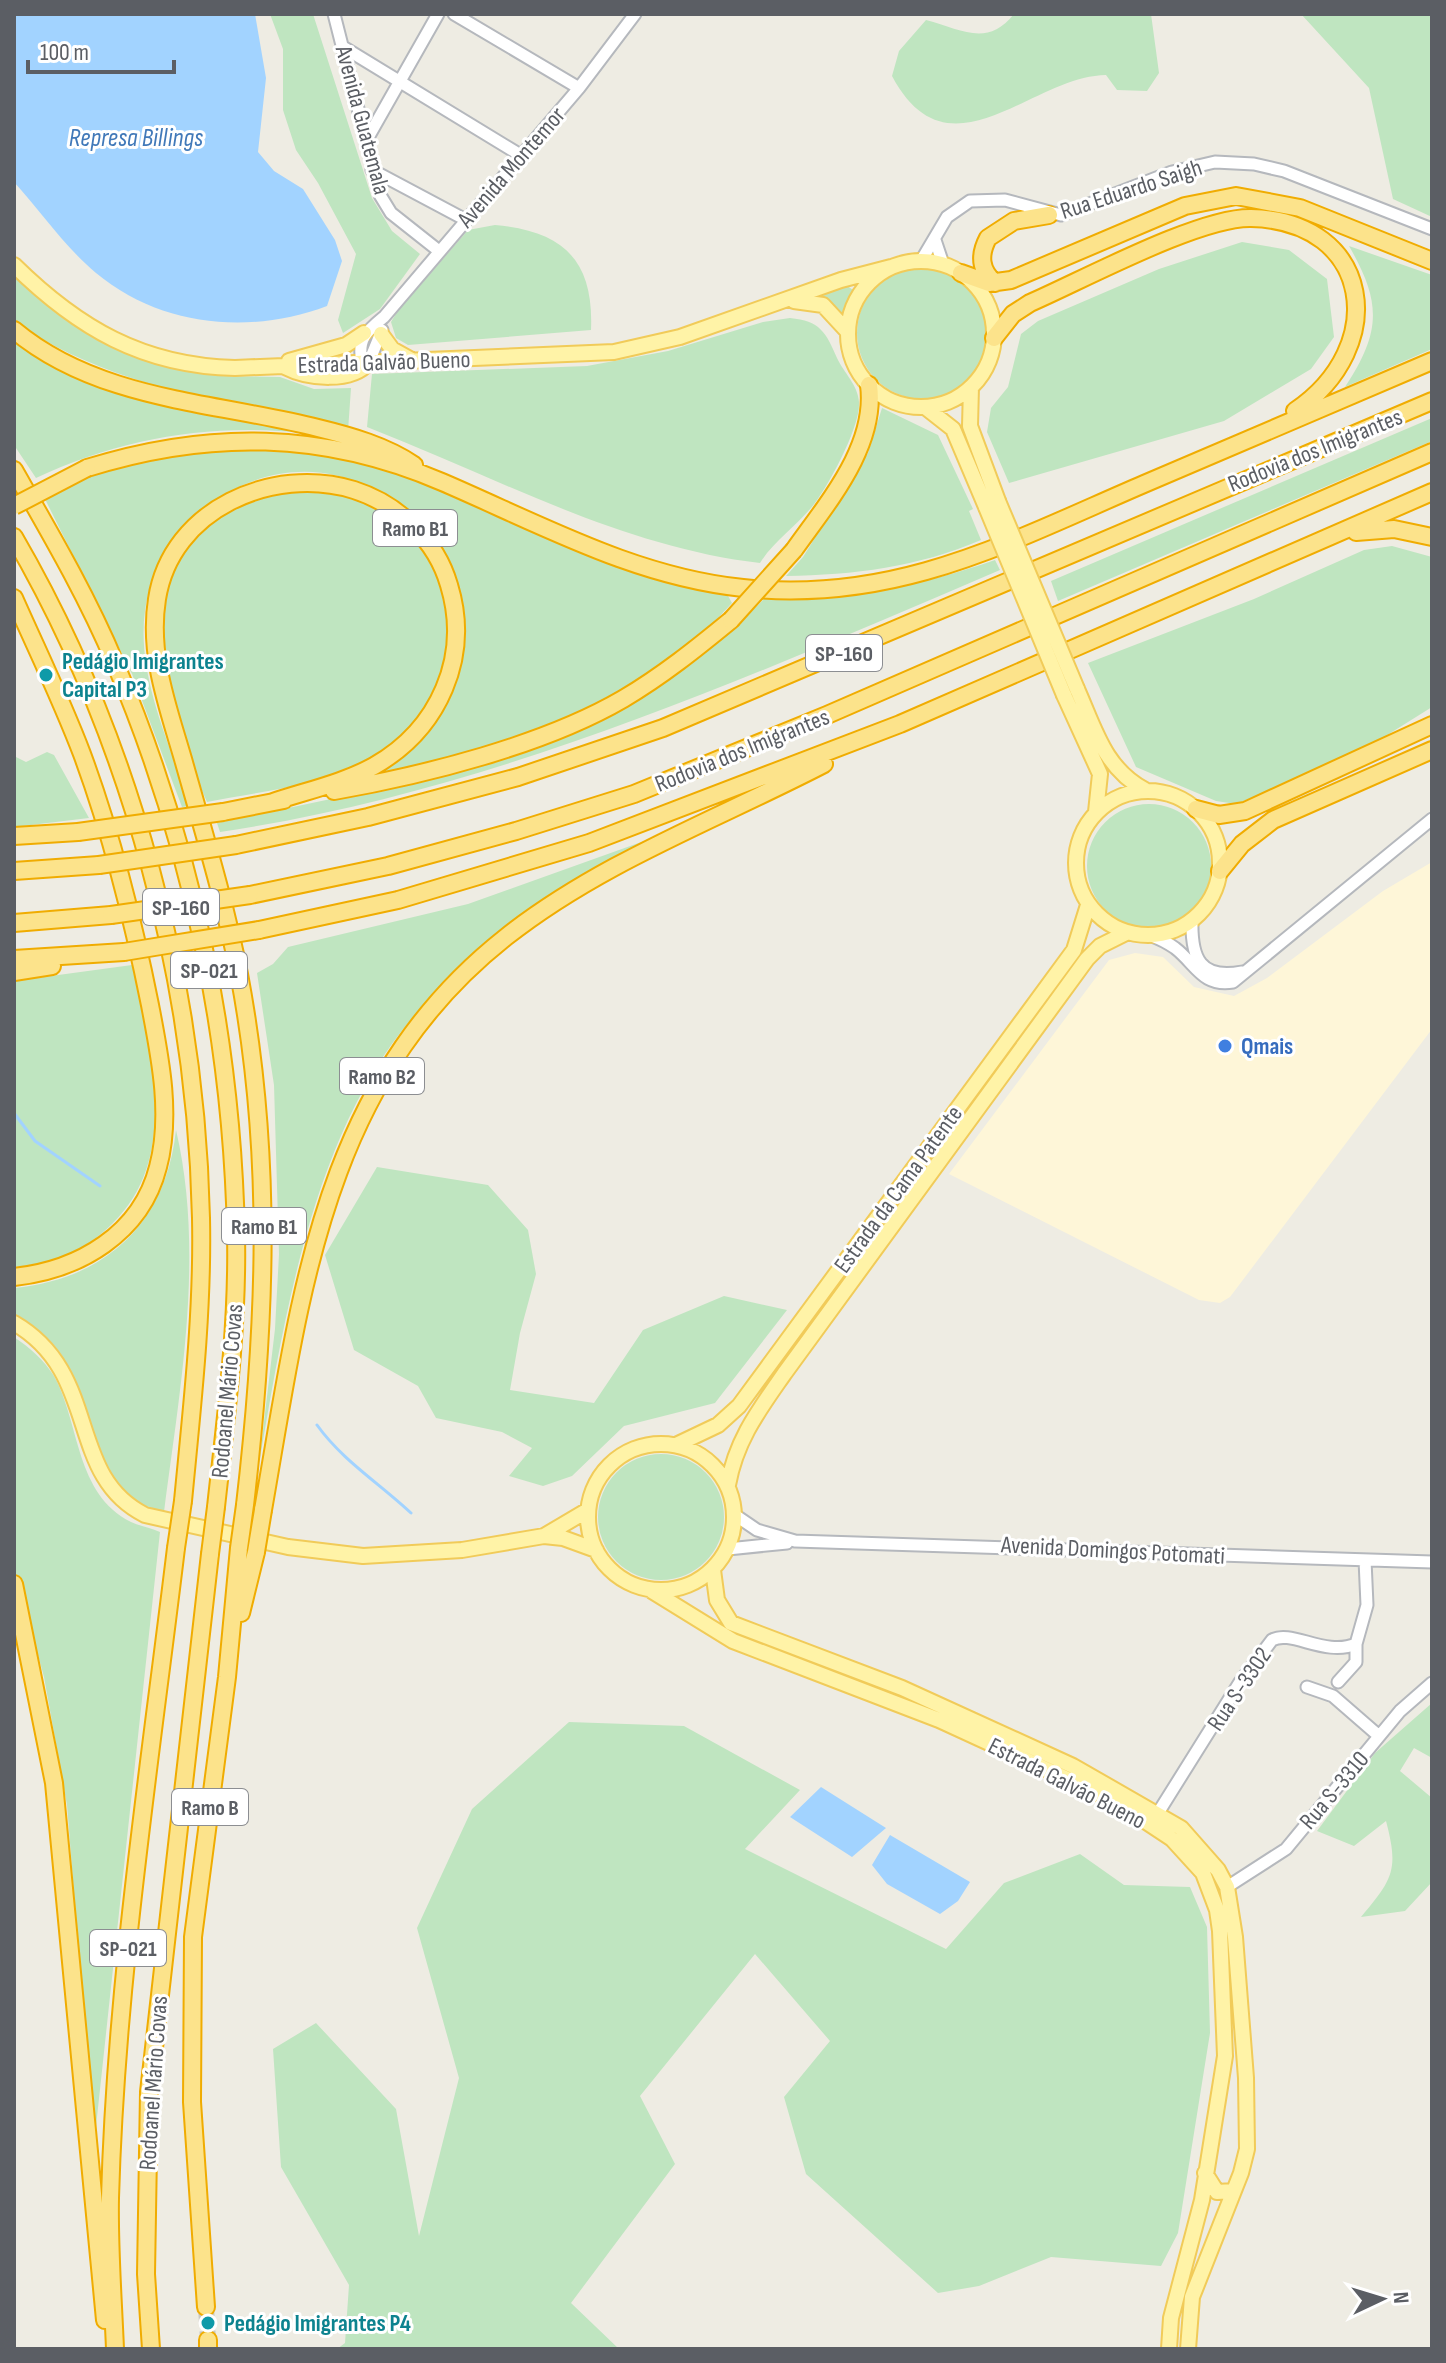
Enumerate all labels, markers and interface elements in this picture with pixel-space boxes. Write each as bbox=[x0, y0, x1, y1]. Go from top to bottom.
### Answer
scale bar bbox=[28, 24, 174, 74]
text: 100 m bbox=[40, 38, 89, 67]
street label: Avenida Guatemala bbox=[328, 42, 396, 198]
street label: Avenida Montemor bbox=[451, 101, 572, 234]
water label: Represa Billings bbox=[69, 123, 203, 154]
street label: Rua Eduardo Saigh bbox=[1057, 153, 1206, 226]
street label: Estrada Galvão Bueno bbox=[297, 345, 471, 380]
street label: Rodovia dos Imigrantes bbox=[1224, 402, 1407, 499]
road number: Ramo B1 bbox=[373, 510, 457, 546]
road number: SP-160 bbox=[806, 635, 882, 671]
place label: Pedágio Imigrantes Capital P3 bbox=[62, 647, 224, 704]
marker: Pedágio Imigrantes Capital P3 bbox=[37, 666, 55, 684]
street label: Rodovia dos Imigrantes bbox=[651, 702, 834, 799]
road number: SP-160 bbox=[143, 889, 219, 925]
road number: SP-021 bbox=[171, 952, 247, 988]
place label: Qmais bbox=[1241, 1032, 1293, 1061]
marker: Qmais bbox=[1216, 1037, 1234, 1055]
road number: Ramo B2 bbox=[340, 1058, 424, 1094]
street label: Estrada da Cama Patente bbox=[828, 1100, 969, 1279]
road number: Ramo B1 bbox=[222, 1208, 306, 1244]
street label: Rodoanel Mário Covas bbox=[205, 1303, 250, 1479]
street label: Avenida Domingos Potomati bbox=[999, 1530, 1226, 1571]
street label: Rua S-3302 bbox=[1201, 1642, 1278, 1736]
street label: Estrada Galvão Bueno bbox=[983, 1731, 1150, 1836]
street label: Rua S-3310 bbox=[1293, 1745, 1375, 1835]
road number: Ramo B bbox=[172, 1789, 248, 1825]
road number: SP-021 bbox=[90, 1930, 166, 1966]
street label: Rodoanel Mário Covas bbox=[133, 1995, 174, 2171]
north arrow bbox=[1342, 2259, 1422, 2339]
text: N bbox=[1387, 2291, 1414, 2305]
place label: Pedágio Imigrantes P4 bbox=[224, 2309, 411, 2338]
marker: Pedágio Imigrantes P4 bbox=[199, 2314, 217, 2332]

